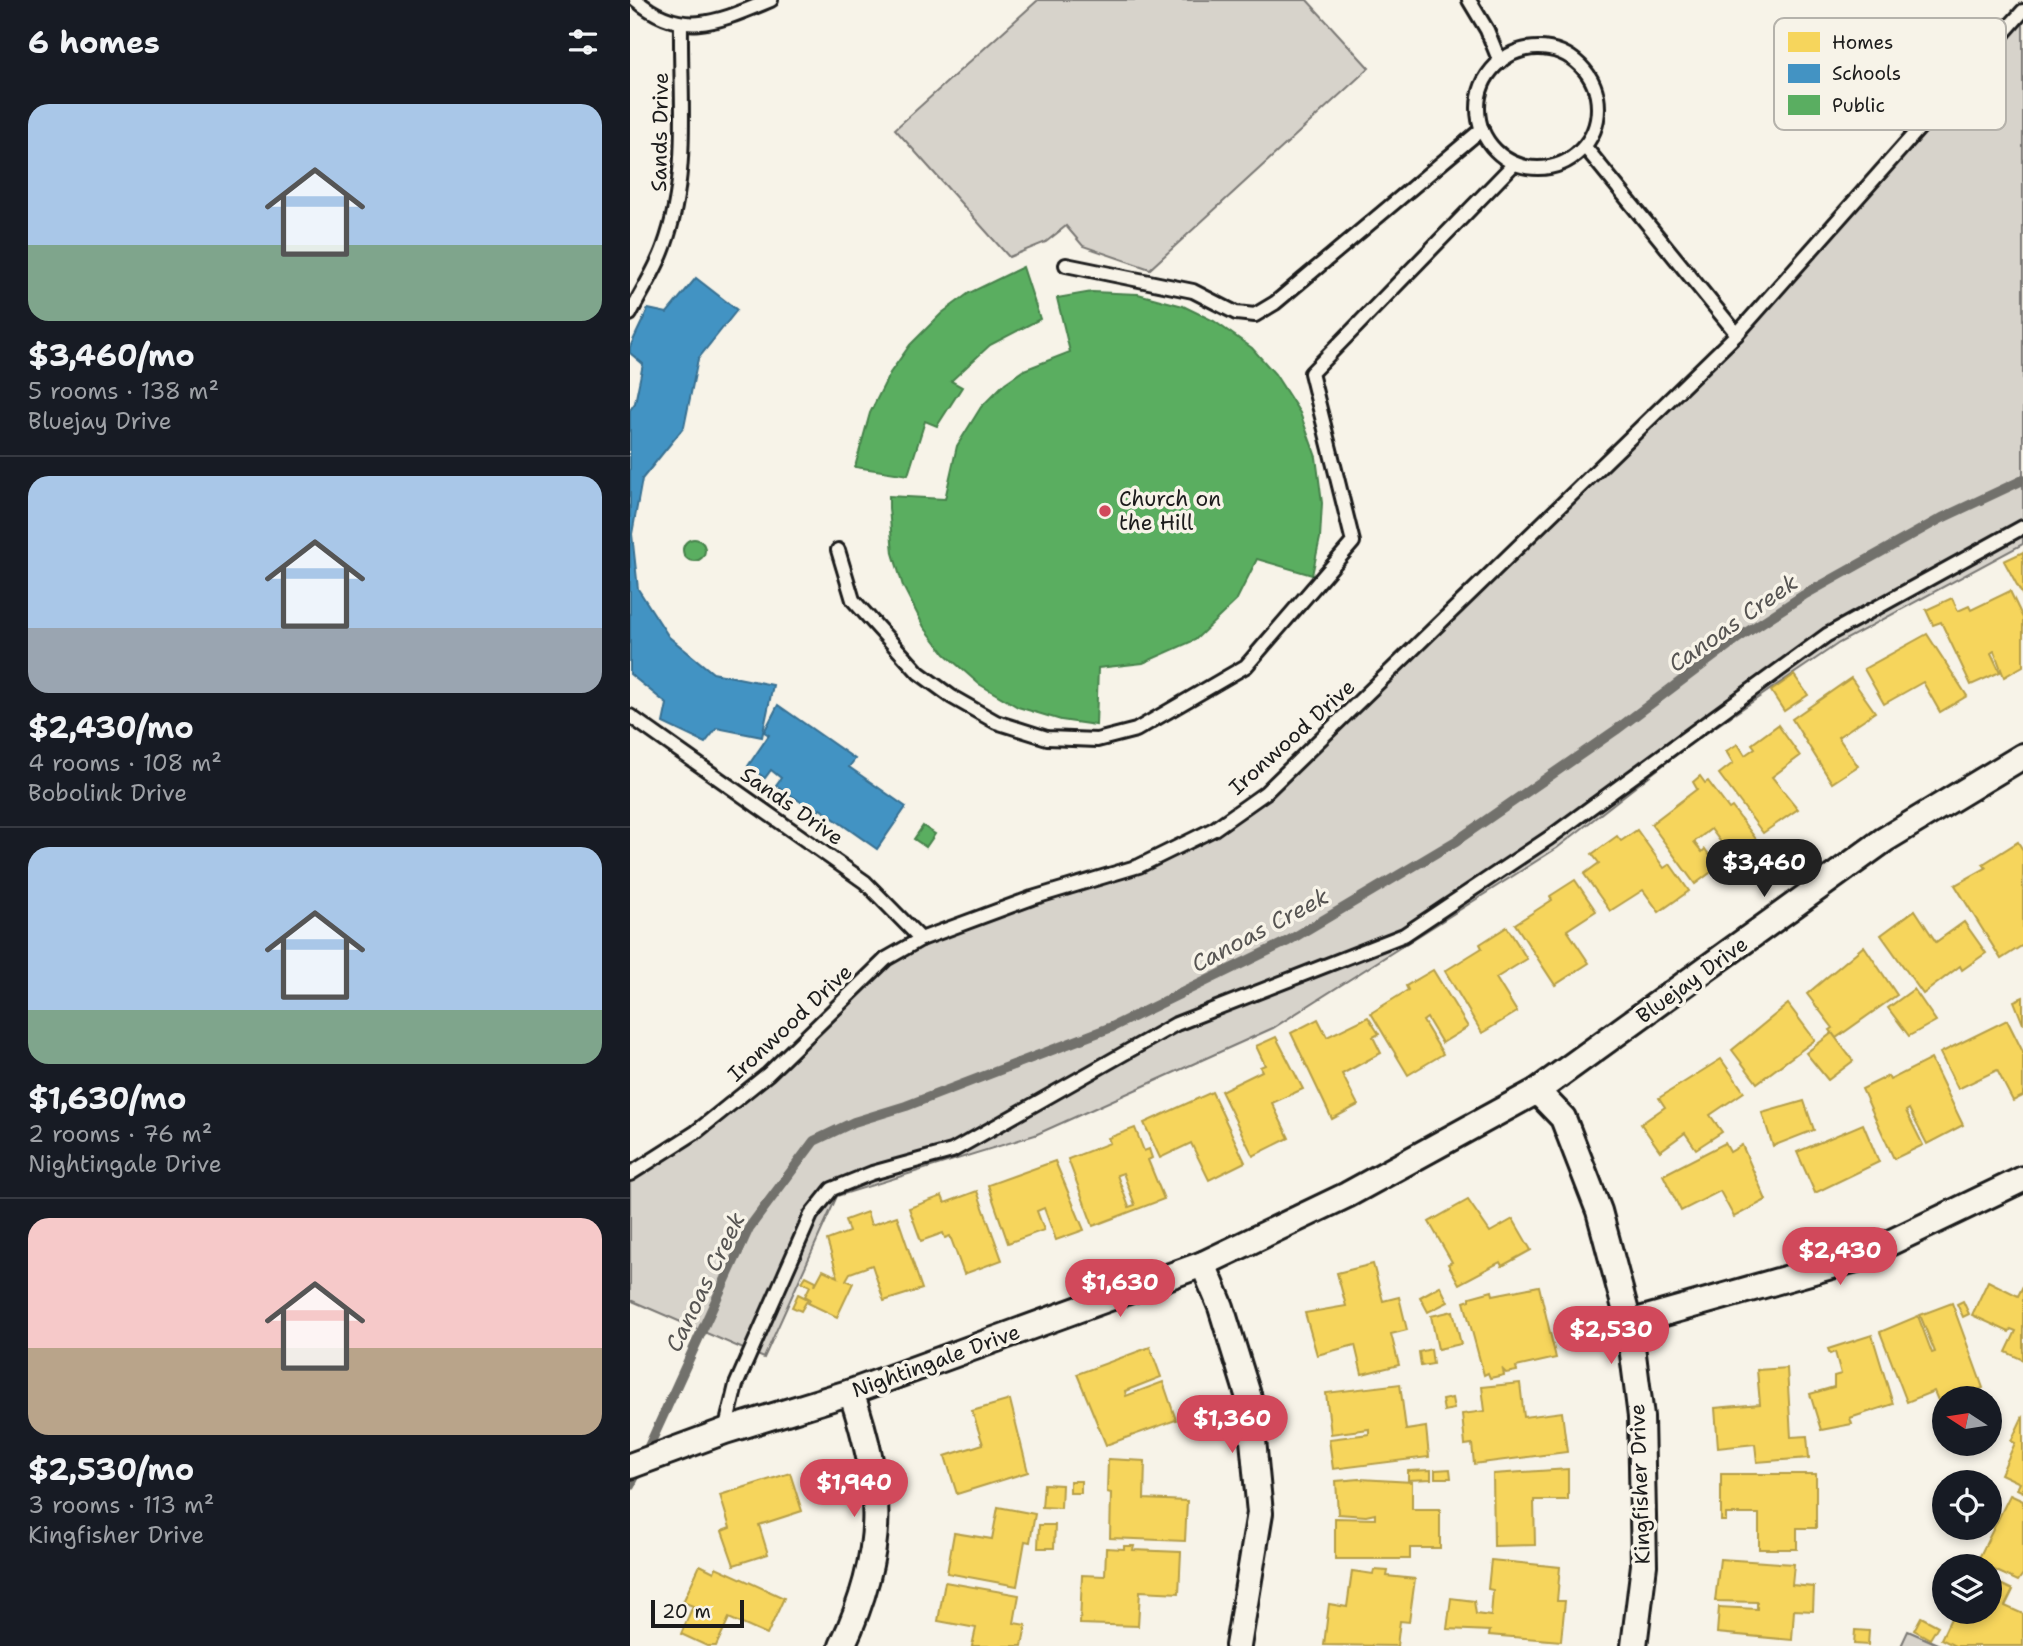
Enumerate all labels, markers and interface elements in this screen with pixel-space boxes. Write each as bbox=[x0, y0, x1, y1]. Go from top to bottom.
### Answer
legend bbox=[1774, 18, 2006, 130]
text: 6 homes bbox=[28, 22, 160, 63]
icon: filters bbox=[564, 23, 602, 61]
text: Homes bbox=[1832, 30, 1893, 55]
text: Schools bbox=[1832, 61, 1901, 86]
street label: Sands Drive bbox=[645, 72, 675, 192]
text: Public bbox=[1832, 93, 1885, 118]
icon: home bbox=[252, 149, 378, 275]
text: $3,460/mo bbox=[28, 335, 195, 376]
text: 5 rooms · 138 m² bbox=[28, 376, 219, 406]
text: Bluejay Drive bbox=[28, 406, 172, 436]
place label: Church on the Hill bbox=[1119, 485, 1221, 537]
marker: Church on the Hill bbox=[1097, 503, 1113, 519]
icon: home bbox=[252, 521, 378, 647]
water label: Canoas Creek bbox=[1662, 567, 1804, 679]
street label: Ironwood Drive bbox=[1223, 673, 1361, 801]
text: $2,430/mo bbox=[28, 707, 194, 748]
text: 4 rooms · 108 m² bbox=[28, 748, 222, 778]
street label: Sands Drive bbox=[735, 760, 849, 852]
text: Bobolink Drive bbox=[28, 778, 187, 808]
pin: $3,460 bbox=[1707, 839, 1821, 899]
text: $3,460 bbox=[1722, 847, 1806, 877]
water label: Canoas Creek bbox=[1186, 881, 1334, 979]
icon: home bbox=[252, 892, 378, 1018]
street label: Bluejay Drive bbox=[1631, 930, 1753, 1030]
street label: Ironwood Drive bbox=[722, 958, 858, 1088]
text: $1,630/mo bbox=[28, 1078, 187, 1119]
text: 2 rooms · 76 m² bbox=[28, 1119, 212, 1149]
text: Nightingale Drive bbox=[28, 1149, 222, 1179]
water label: Canoas Creek bbox=[658, 1207, 752, 1357]
pin: $2,430 bbox=[1783, 1228, 1897, 1287]
text: $2,430 bbox=[1798, 1235, 1882, 1265]
pin: $1,630 bbox=[1063, 1260, 1177, 1319]
icon: home bbox=[252, 1263, 378, 1389]
text: $1,630 bbox=[1081, 1267, 1159, 1297]
pin: $2,530 bbox=[1554, 1306, 1668, 1366]
text: $2,530 bbox=[1569, 1314, 1653, 1344]
street label: Nightingale Drive bbox=[848, 1318, 1024, 1404]
north arrow bbox=[1932, 1386, 2002, 1456]
map controls bbox=[1932, 1386, 2002, 1624]
pin: $1,360 bbox=[1175, 1396, 1289, 1455]
text: $1,360 bbox=[1193, 1403, 1271, 1433]
street label: Kingfisher Drive bbox=[1623, 1403, 1657, 1565]
text: $2,530/mo bbox=[28, 1449, 194, 1490]
pin: $1,940 bbox=[797, 1460, 911, 1519]
text: $1,940 bbox=[816, 1467, 892, 1497]
button: locate bbox=[1932, 1470, 2002, 1540]
text: 3 rooms · 113 m² bbox=[28, 1490, 214, 1520]
text: Kingfisher Drive bbox=[28, 1520, 204, 1550]
button: layers bbox=[1932, 1554, 2002, 1624]
scale bar bbox=[651, 1597, 744, 1629]
text: 20 m bbox=[662, 1599, 711, 1624]

